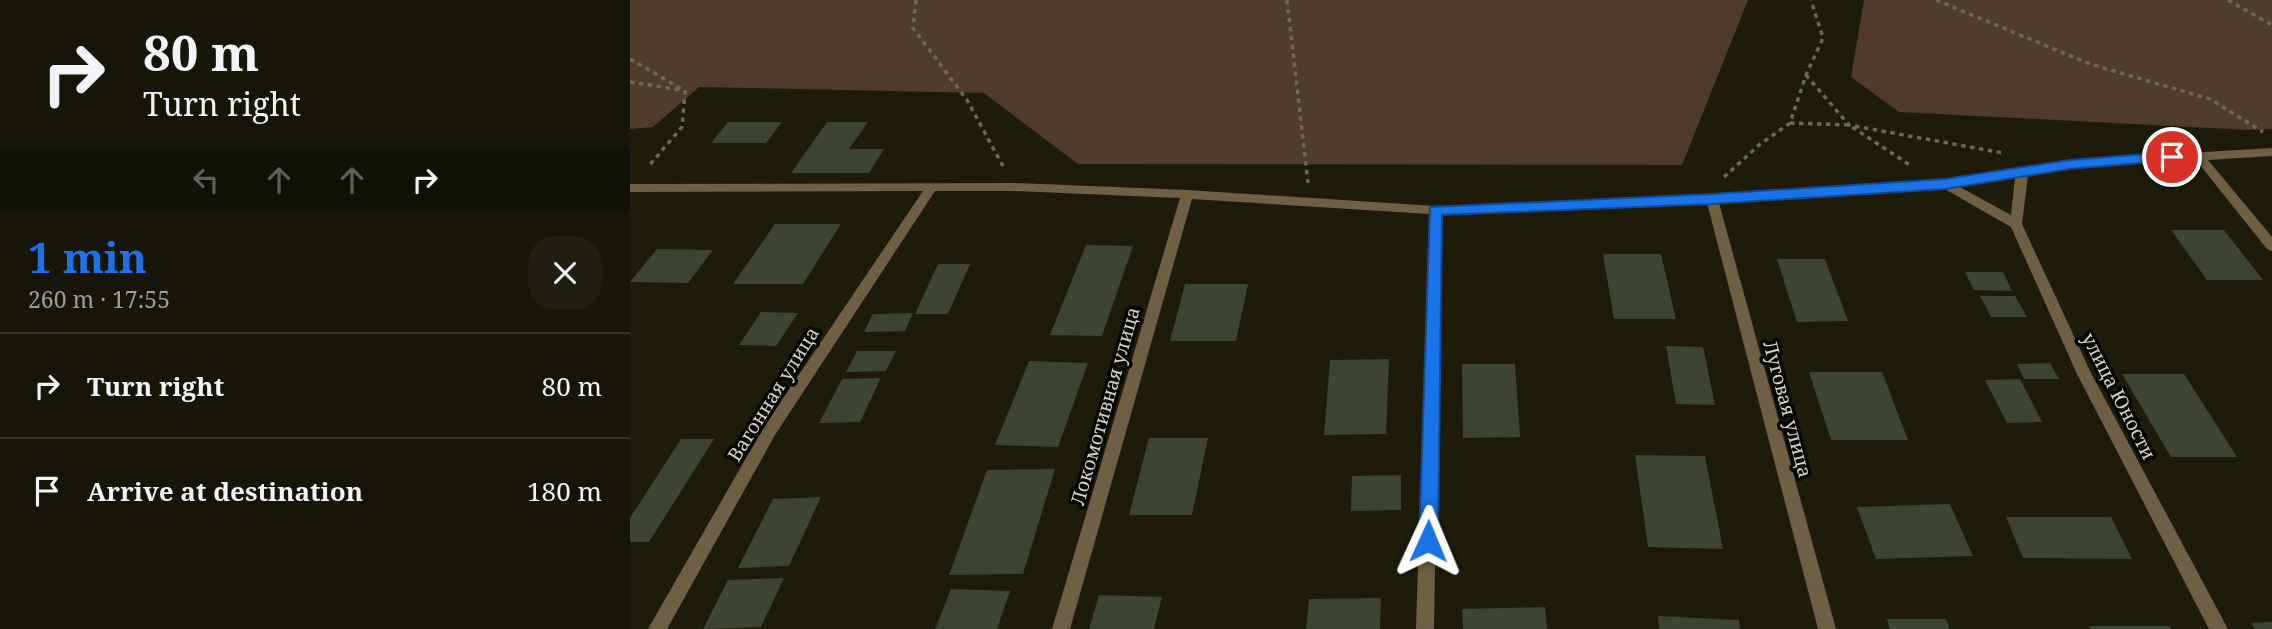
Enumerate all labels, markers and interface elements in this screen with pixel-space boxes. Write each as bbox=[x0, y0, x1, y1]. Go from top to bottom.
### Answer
text: 80 m bbox=[143, 19, 259, 85]
icon: right bbox=[28, 28, 119, 119]
text: Turn right bbox=[143, 82, 301, 125]
pin bbox=[2142, 127, 2202, 187]
icon: arrive bbox=[2153, 138, 2191, 176]
icon: left bbox=[187, 161, 225, 199]
icon: ahead bbox=[260, 161, 298, 199]
icon: ahead bbox=[333, 161, 371, 199]
icon: right bbox=[406, 161, 444, 199]
text: 1 min bbox=[28, 228, 147, 285]
button: close bbox=[528, 236, 602, 310]
text: 260 m · 17:55 bbox=[28, 283, 170, 315]
street label: Локомотивная улица bbox=[1064, 304, 1146, 508]
street label: Вагонная улица bbox=[721, 322, 825, 466]
street label: улица Юности bbox=[2076, 328, 2162, 464]
street label: Луговая улица bbox=[1757, 338, 1819, 480]
icon: right bbox=[28, 367, 66, 405]
text: Turn right bbox=[87, 368, 224, 404]
text: 80 m bbox=[542, 368, 602, 404]
icon: arrive bbox=[28, 472, 66, 510]
text: Arrive at destination bbox=[87, 473, 363, 509]
text: 180 m bbox=[527, 473, 602, 509]
position arrow bbox=[1391, 504, 1465, 578]

